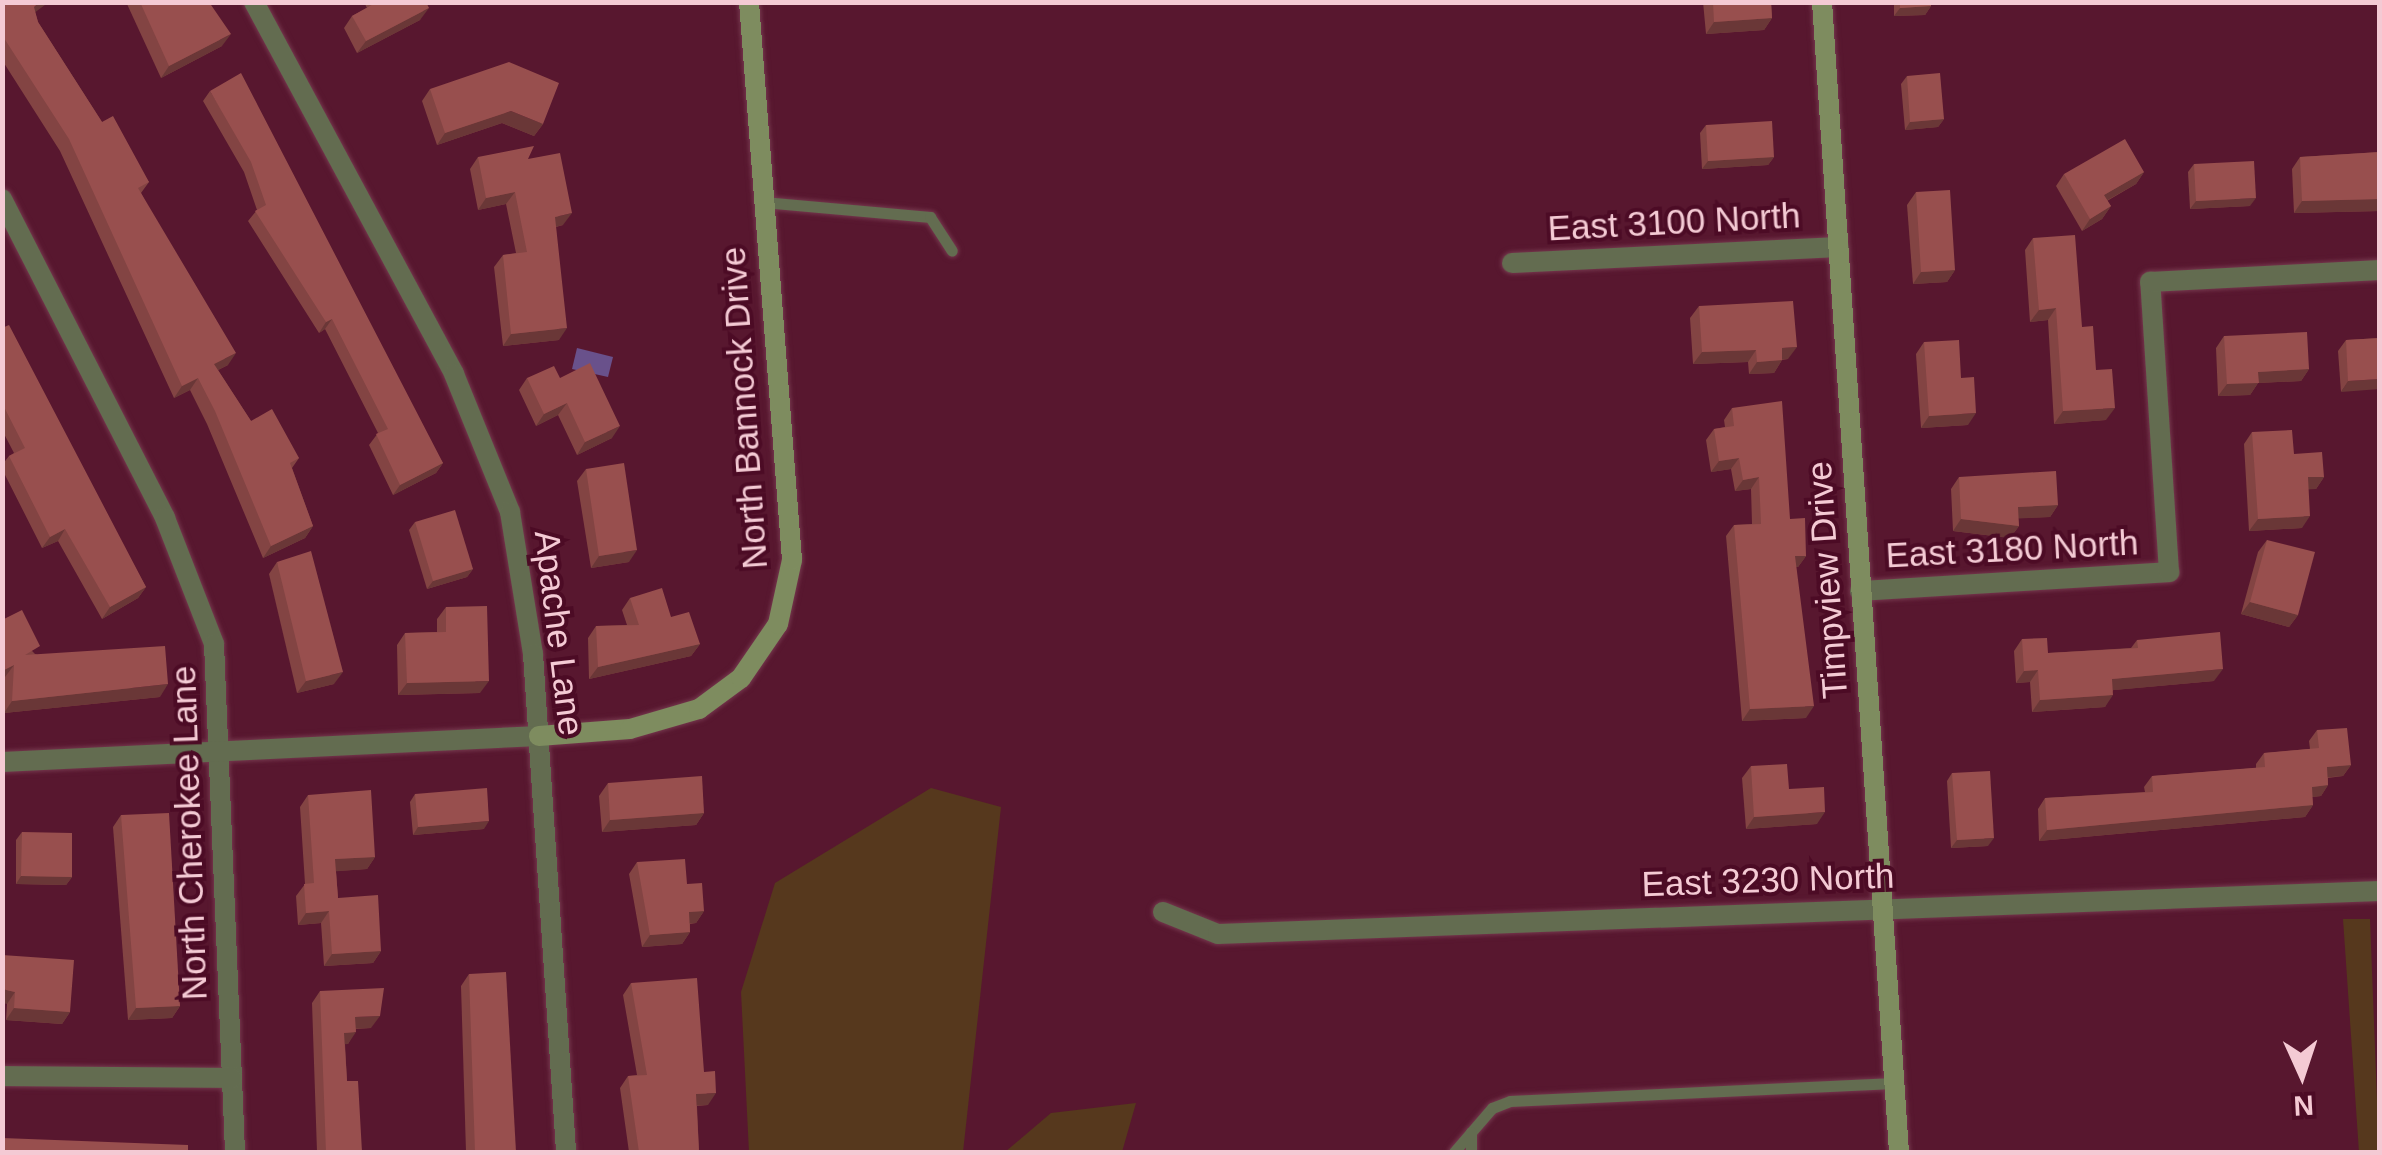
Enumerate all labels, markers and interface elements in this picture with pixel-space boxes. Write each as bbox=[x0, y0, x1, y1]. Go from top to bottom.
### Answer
street label: East 3100 North bbox=[1547, 194, 1801, 250]
street label: North Bannock Drive bbox=[712, 245, 776, 571]
street label: Timpview Drive bbox=[1798, 460, 1856, 700]
street label: East 3180 North bbox=[1885, 521, 2139, 577]
street label: Apache Lane bbox=[526, 528, 592, 738]
street label: North Cherokee Lane bbox=[162, 665, 216, 1001]
street label: East 3230 North bbox=[1641, 855, 1895, 905]
north arrow bbox=[2252, 1025, 2352, 1125]
text: N bbox=[2293, 1089, 2315, 1121]

